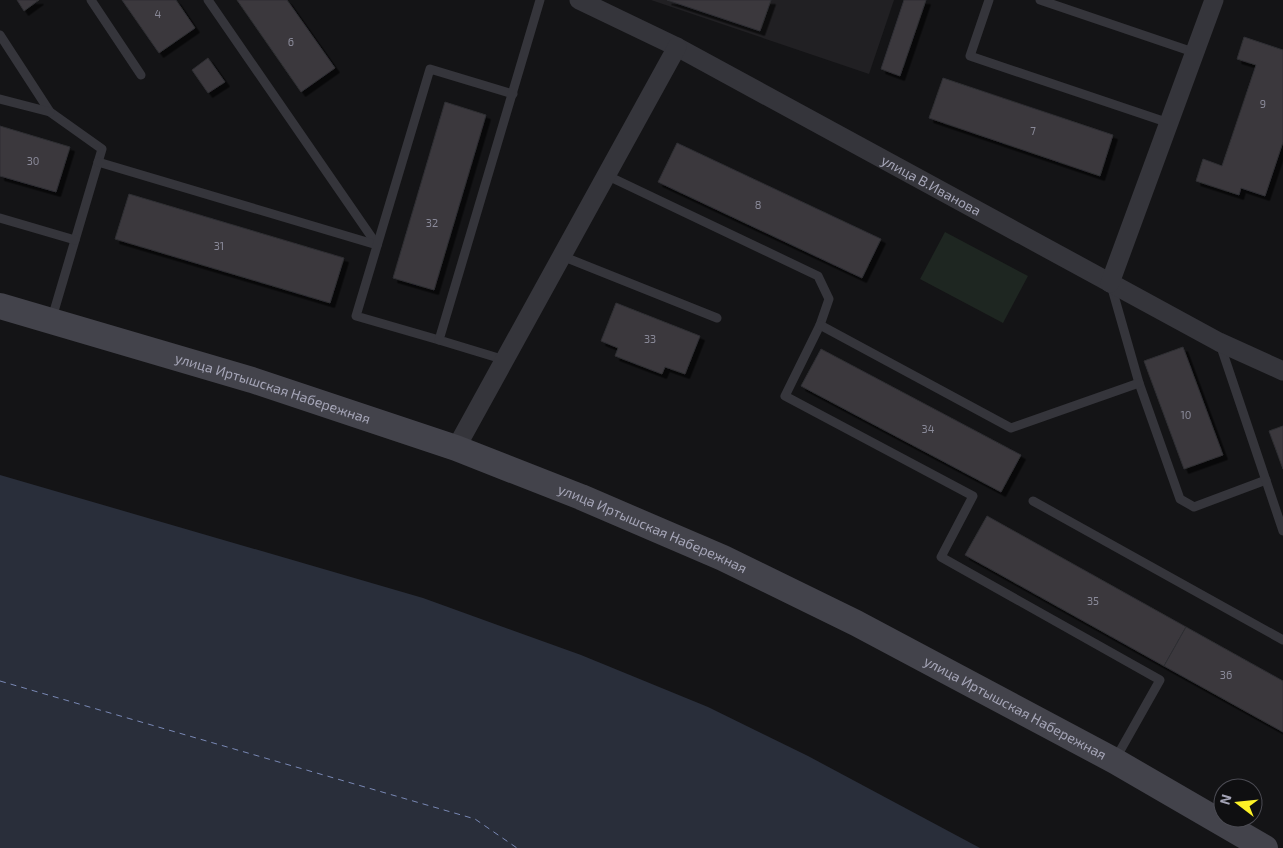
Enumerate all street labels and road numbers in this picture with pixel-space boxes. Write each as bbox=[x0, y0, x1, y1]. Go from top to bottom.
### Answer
street label: улица В.Иванова bbox=[879, 151, 984, 219]
street label: улица Иртышская Набережная bbox=[173, 349, 373, 427]
street label: улица Иртышская Набережная bbox=[556, 480, 750, 576]
street label: улица Иртышская Набережная bbox=[921, 652, 1110, 763]

